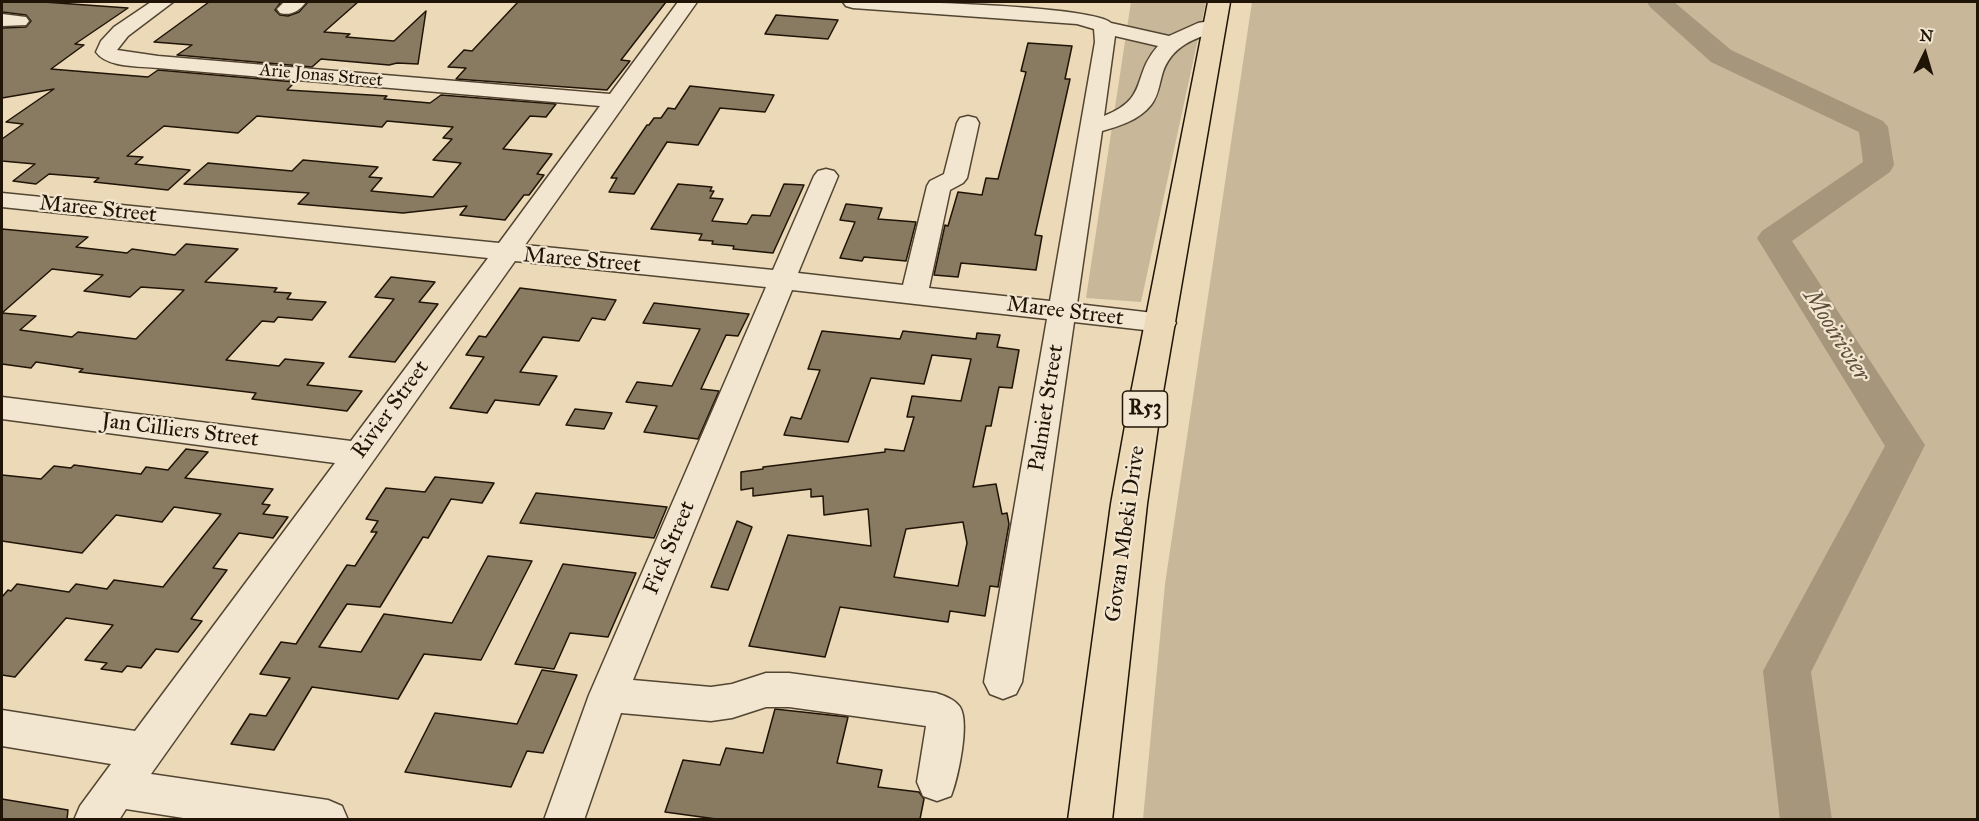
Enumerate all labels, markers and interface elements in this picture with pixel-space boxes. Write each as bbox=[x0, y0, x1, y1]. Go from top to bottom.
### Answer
north arrow bbox=[1895, 24, 1955, 84]
text: N bbox=[1919, 26, 1934, 46]
street label: Arie Jonas Street bbox=[258, 60, 384, 92]
street label: Maree Street bbox=[38, 191, 158, 229]
street label: Maree Street bbox=[522, 243, 642, 279]
water label: Mooirivier bbox=[1796, 284, 1876, 388]
street label: Maree Street bbox=[1005, 292, 1125, 332]
street label: Palmiet Street bbox=[1024, 343, 1070, 473]
street label: Rivier Street bbox=[347, 356, 435, 464]
road number: R53 bbox=[1122, 391, 1168, 427]
street label: Jan Cilliers Street bbox=[100, 408, 260, 454]
street label: Govan Mbeki Drive bbox=[1101, 444, 1151, 624]
street label: Fick Street bbox=[638, 497, 702, 599]

